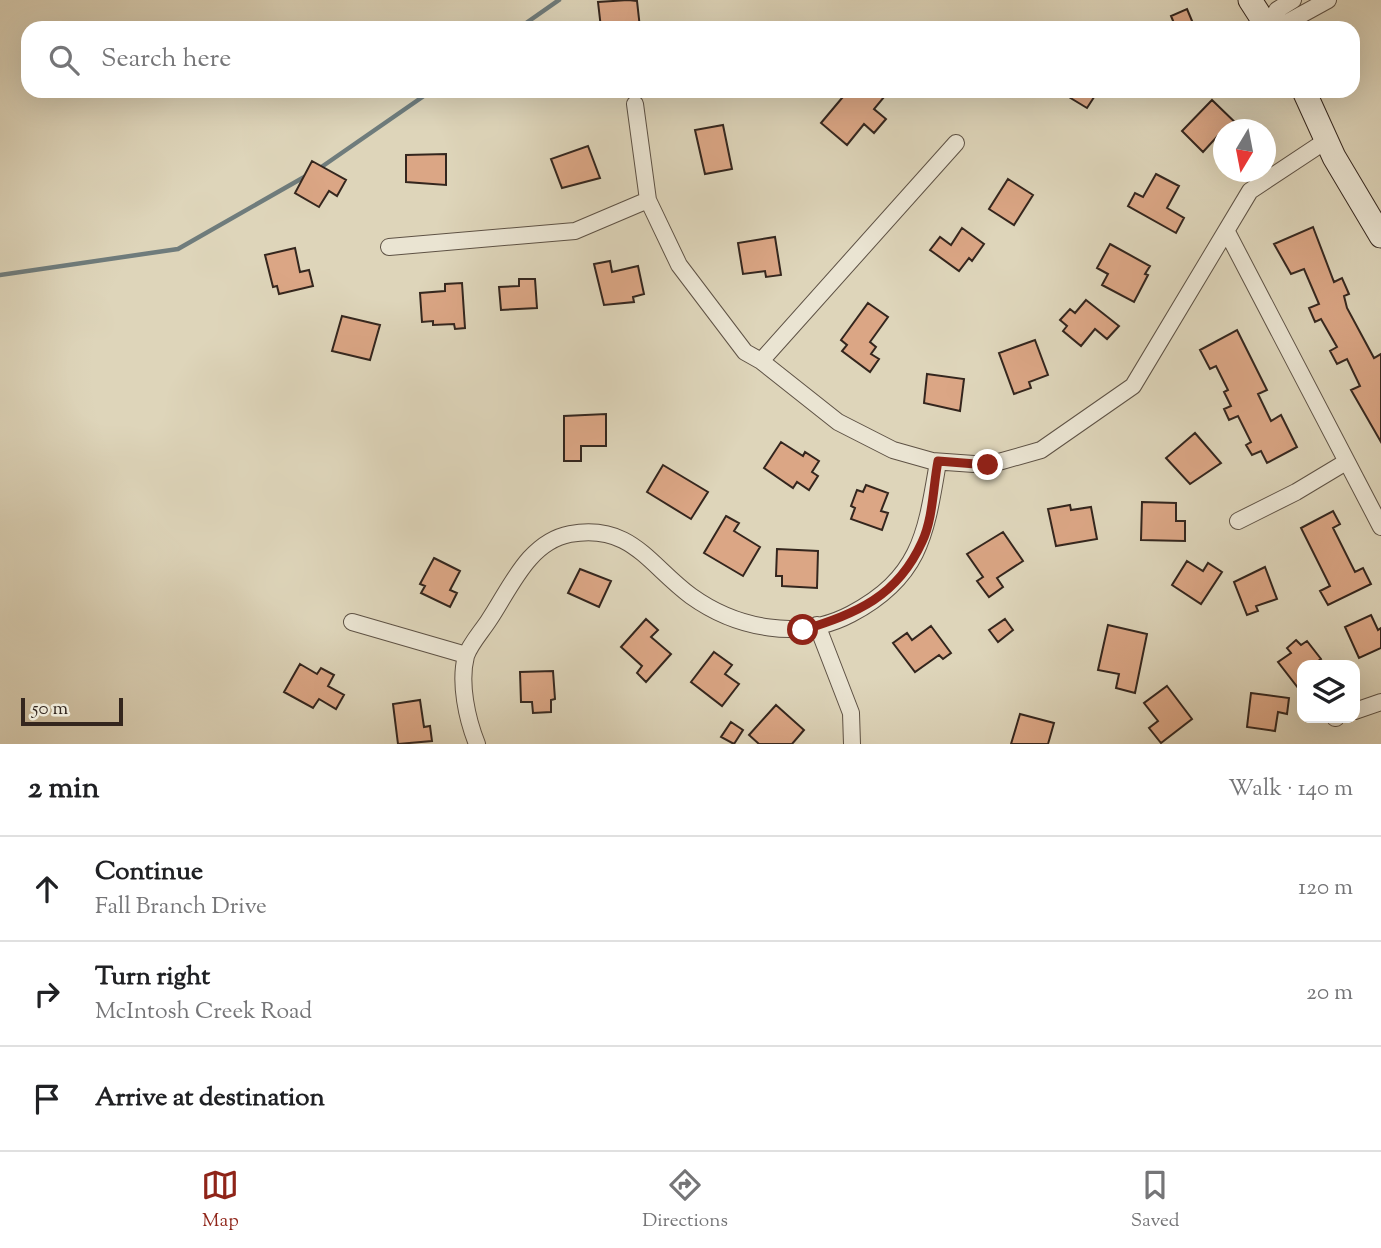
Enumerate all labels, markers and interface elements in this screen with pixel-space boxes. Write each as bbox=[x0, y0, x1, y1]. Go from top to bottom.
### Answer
search box bbox=[21, 21, 1360, 98]
icon: search bbox=[45, 41, 83, 79]
text: Search here bbox=[101, 41, 231, 78]
north arrow bbox=[1213, 119, 1276, 182]
route end bbox=[972, 449, 1003, 480]
route start bbox=[787, 614, 818, 645]
map controls bbox=[1297, 660, 1360, 723]
button: layers bbox=[1297, 660, 1360, 723]
scale bar bbox=[21, 695, 122, 727]
text: 50 m bbox=[32, 696, 68, 723]
text: 2 min bbox=[28, 768, 100, 811]
text: Walk · 140 m bbox=[1228, 773, 1353, 806]
text: Continue bbox=[95, 854, 203, 891]
icon: ahead bbox=[28, 870, 66, 908]
text: 120 m bbox=[1298, 872, 1353, 905]
text: Fall Branch Drive bbox=[95, 891, 267, 924]
text: Turn right bbox=[95, 959, 210, 996]
icon: right bbox=[28, 975, 66, 1013]
text: 20 m bbox=[1306, 977, 1353, 1010]
text: McIntosh Creek Road bbox=[95, 996, 312, 1029]
icon: arrive bbox=[28, 1080, 66, 1118]
text: Arrive at destination bbox=[95, 1080, 325, 1117]
tab: Map bbox=[201, 1166, 239, 1235]
tab: Directions bbox=[642, 1166, 728, 1235]
tab: Saved bbox=[1131, 1166, 1180, 1235]

